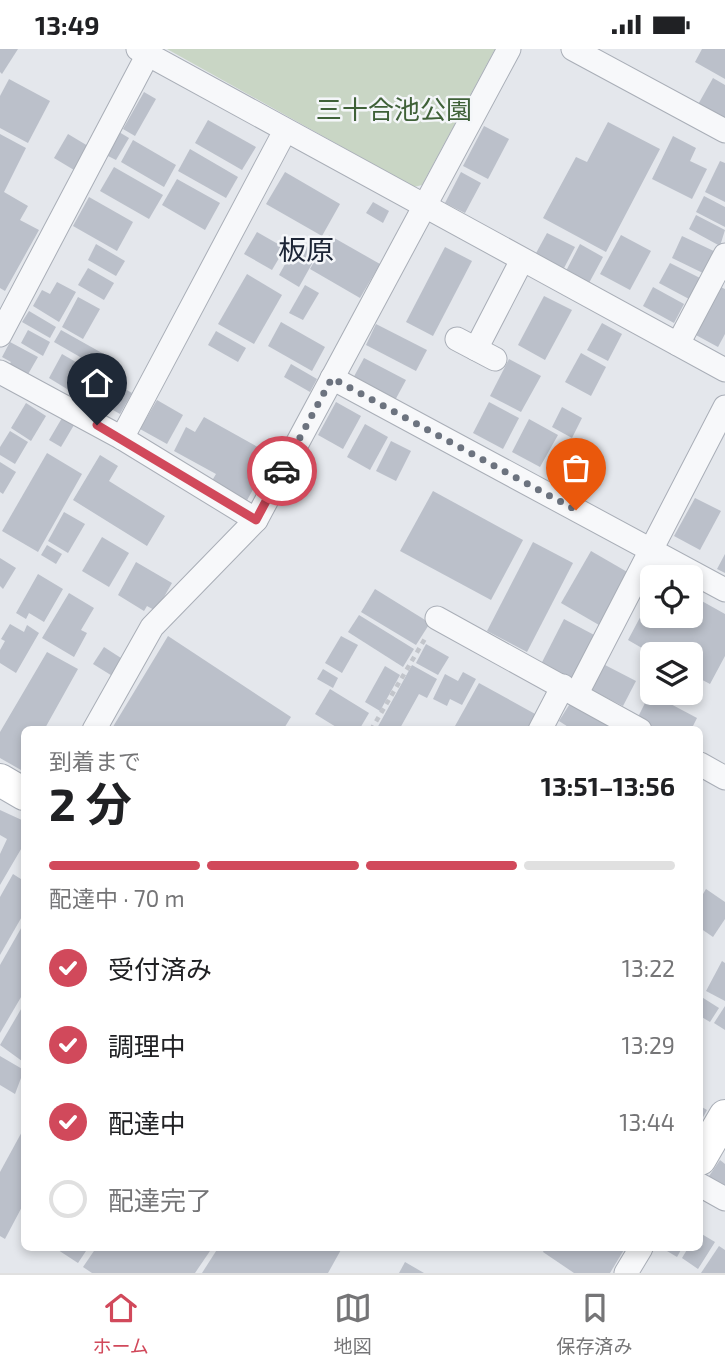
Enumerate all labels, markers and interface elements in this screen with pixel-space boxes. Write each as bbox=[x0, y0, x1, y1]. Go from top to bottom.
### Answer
text: 13:49 bbox=[35, 9, 100, 40]
park label: 三十合池公園 bbox=[316, 93, 472, 124]
district label: 板原 bbox=[278, 232, 334, 266]
pin bbox=[67, 353, 127, 425]
icon: home bbox=[78, 364, 116, 402]
courier bbox=[247, 436, 317, 506]
pin bbox=[546, 438, 606, 510]
icon: bag bbox=[557, 449, 595, 487]
icon: car bbox=[263, 452, 301, 490]
map controls bbox=[640, 565, 703, 705]
button: locate bbox=[640, 565, 703, 628]
button: layers bbox=[640, 642, 703, 705]
text: 到着まで bbox=[49, 747, 141, 775]
text: 13:51–13:56 bbox=[541, 770, 675, 801]
text: 2 分 bbox=[49, 775, 132, 830]
text: 配達中 · 70 m bbox=[49, 884, 185, 912]
icon: check bbox=[49, 949, 87, 987]
text: 受付済み bbox=[108, 953, 212, 984]
text: 13:22 bbox=[622, 954, 675, 982]
icon: check bbox=[49, 1026, 87, 1064]
text: 調理中 bbox=[108, 1030, 186, 1061]
text: 13:29 bbox=[622, 1031, 675, 1059]
icon: check bbox=[49, 1103, 87, 1141]
text: 配達中 bbox=[108, 1107, 186, 1138]
text: 13:44 bbox=[619, 1108, 675, 1136]
text: 配達完了 bbox=[108, 1184, 212, 1215]
tab: ホーム bbox=[92, 1289, 149, 1358]
tab: 地図 bbox=[334, 1289, 372, 1358]
tab: 保存済み bbox=[557, 1289, 633, 1358]

